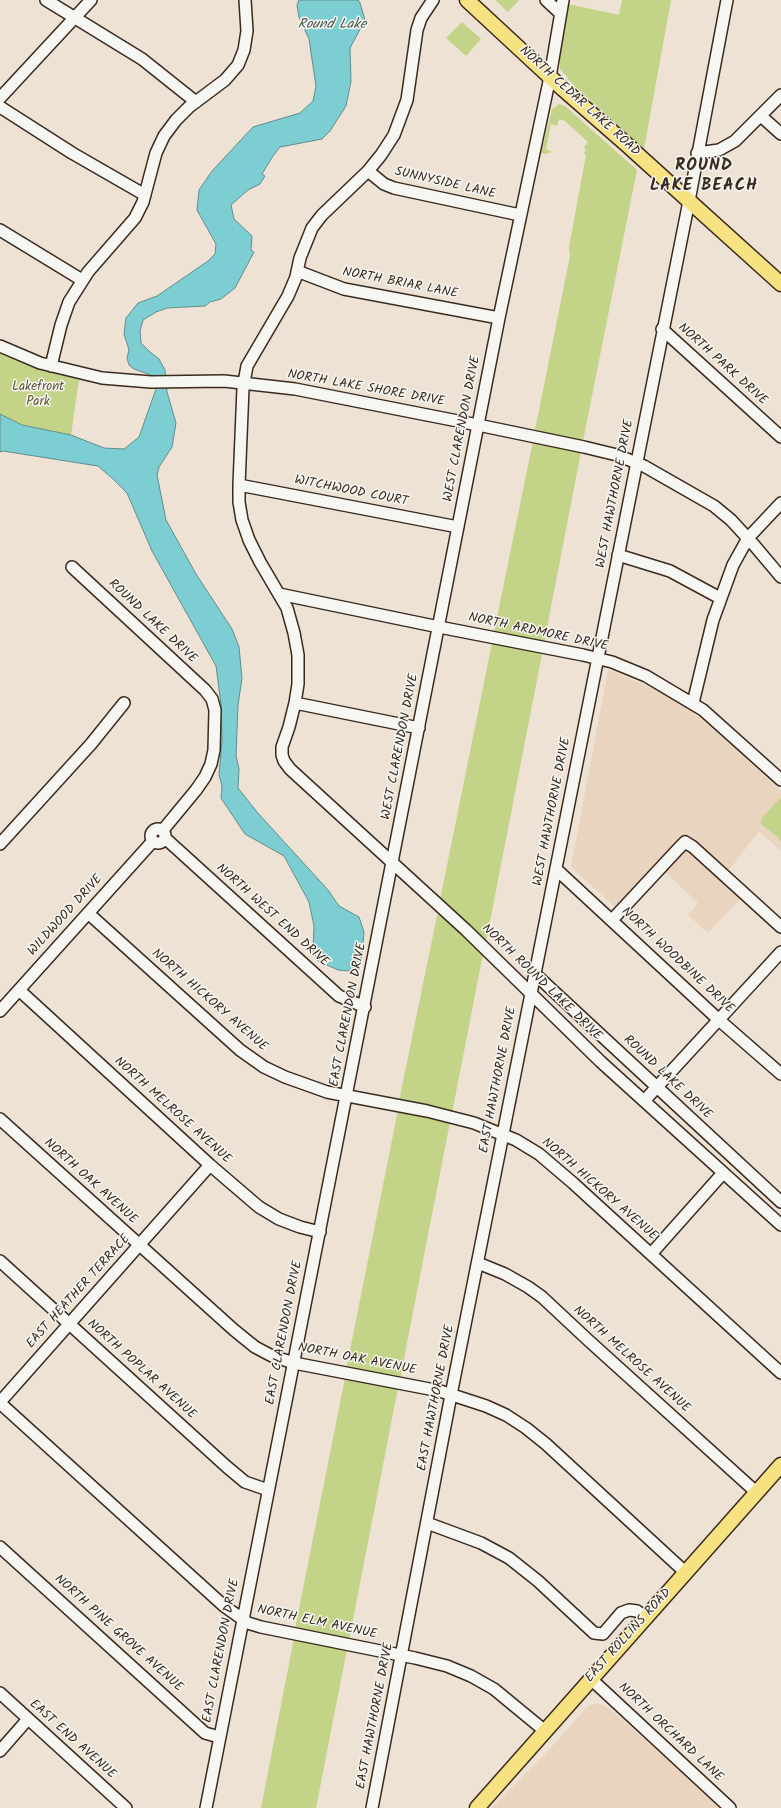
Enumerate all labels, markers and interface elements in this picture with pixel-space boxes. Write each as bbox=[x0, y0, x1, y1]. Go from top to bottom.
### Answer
water label: Round Lake bbox=[298, 18, 366, 34]
street label: NORTH CEDAR LAKE ROAD bbox=[515, 44, 643, 160]
district label: ROUND LAKE BEACH bbox=[650, 157, 758, 197]
street label: SUNNYSIDE LANE bbox=[393, 165, 497, 203]
street label: NORTH BRIAR LANE bbox=[341, 265, 459, 303]
street label: NORTH PARK DRIVE bbox=[674, 321, 770, 409]
street label: WEST CLARENDON DRIVE bbox=[441, 355, 485, 503]
street label: NORTH LAKE SHORE DRIVE bbox=[286, 367, 446, 411]
park label: Lakefront Park bbox=[12, 380, 64, 411]
street label: WEST HAWTHORNE DRIVE bbox=[594, 418, 638, 570]
street label: WITCHWOOD COURT bbox=[293, 473, 409, 511]
street label: ROUND LAKE DRIVE bbox=[104, 577, 200, 667]
street label: NORTH ARDMORE DRIVE bbox=[467, 611, 609, 655]
street label: WEST CLARENDON DRIVE bbox=[379, 673, 423, 821]
street label: WEST HAWTHORNE DRIVE bbox=[531, 736, 575, 888]
street label: NORTH WEST END DRIVE bbox=[212, 861, 332, 971]
street label: WILDWOOD DRIVE bbox=[25, 872, 107, 960]
street label: NORTH WOODBINE DRIVE bbox=[617, 905, 737, 1017]
street label: NORTH ROUND LAKE DRIVE bbox=[478, 921, 604, 1045]
street label: EAST CLARENDON DRIVE bbox=[327, 942, 371, 1088]
street label: NORTH HICKORY AVENUE bbox=[148, 946, 270, 1056]
street label: EAST HAWTHORNE DRIVE bbox=[477, 1006, 521, 1154]
street label: ROUND LAKE DRIVE bbox=[619, 1033, 715, 1123]
street label: NORTH MELROSE AVENUE bbox=[110, 1054, 234, 1168]
street label: NORTH HICKORY AVENUE bbox=[538, 1135, 660, 1245]
street label: NORTH OAK AVENUE bbox=[40, 1136, 140, 1228]
street label: EAST HEATHER TERRACE bbox=[24, 1232, 134, 1352]
street label: EAST CLARENDON DRIVE bbox=[263, 1260, 307, 1406]
street label: NORTH MELROSE AVENUE bbox=[569, 1303, 693, 1417]
street label: NORTH POPLAR AVENUE bbox=[83, 1317, 199, 1423]
street label: EAST HAWTHORNE DRIVE bbox=[415, 1324, 459, 1472]
street label: NORTH OAK AVENUE bbox=[296, 1341, 418, 1379]
street label: NORTH PINE GROVE AVENUE bbox=[50, 1572, 186, 1696]
street label: EAST CLARENDON DRIVE bbox=[200, 1578, 244, 1724]
street label: EAST ROLLINS ROAD bbox=[583, 1586, 675, 1686]
street label: NORTH ELM AVENUE bbox=[256, 1603, 378, 1643]
street label: EAST HAWTHORNE DRIVE bbox=[354, 1642, 398, 1790]
street label: NORTH ORCHARD LANE bbox=[614, 1680, 726, 1786]
street label: EAST END AVENUE bbox=[25, 1697, 119, 1783]

